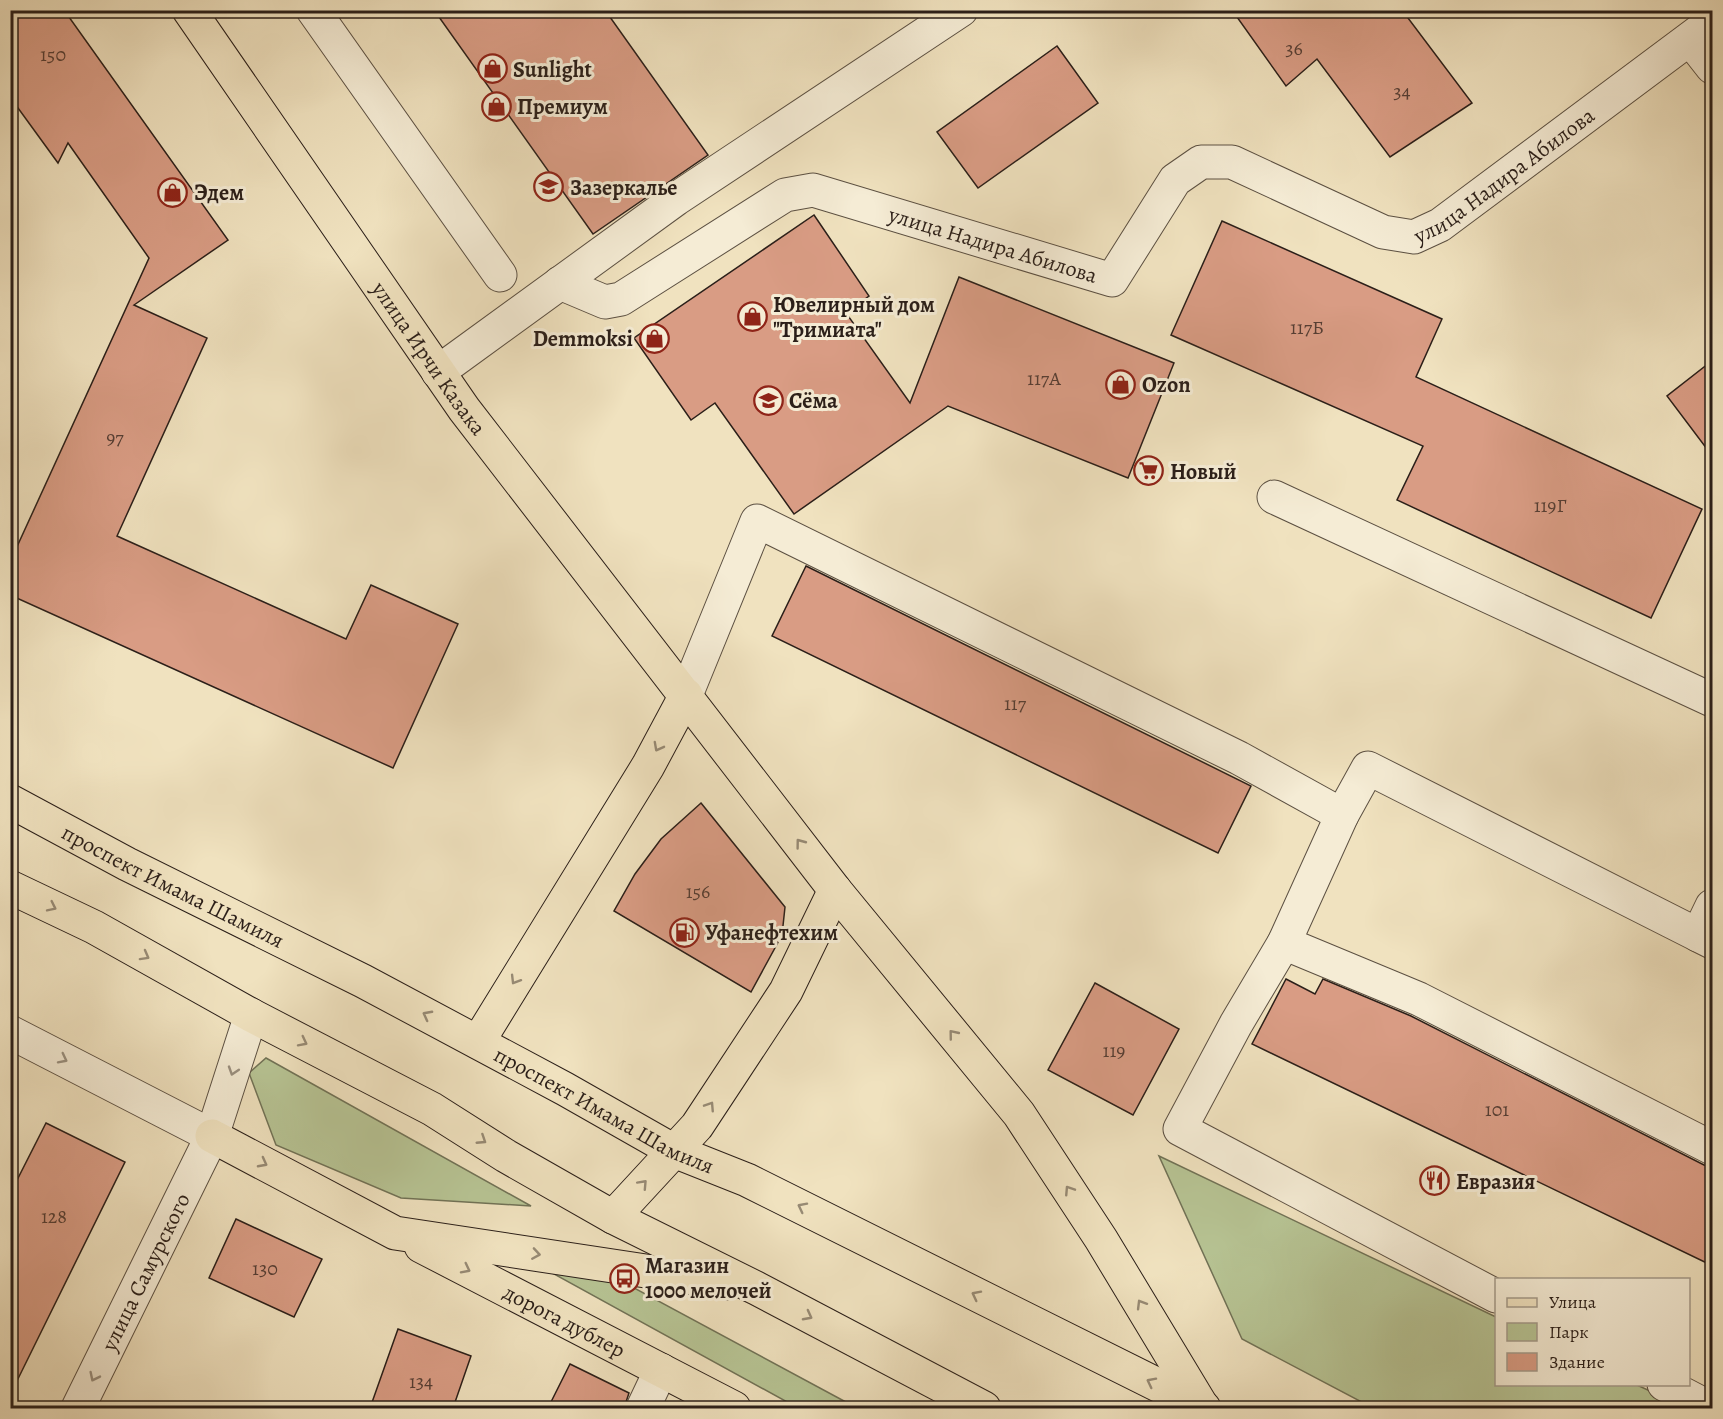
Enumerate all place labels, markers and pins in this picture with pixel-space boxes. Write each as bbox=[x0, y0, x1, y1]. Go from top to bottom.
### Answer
shop icon: Sunlight bbox=[476, 53, 508, 85]
place label: Sunlight bbox=[513, 55, 593, 85]
shop icon: Премиум bbox=[480, 90, 512, 122]
place label: Премиум bbox=[517, 92, 608, 122]
school or university icon: Зазеркалье bbox=[533, 171, 565, 203]
place label: Зазеркалье bbox=[570, 173, 677, 203]
shop icon: Эдем bbox=[157, 176, 189, 208]
place label: Эдем bbox=[194, 178, 244, 208]
place label: Ювелирный дом "Тримиата" bbox=[773, 290, 935, 345]
shop icon: Ювелирный дом "Тримиата" bbox=[736, 301, 768, 333]
shop icon: Demmoksi bbox=[638, 322, 670, 354]
place label: Demmoksi bbox=[533, 324, 633, 354]
shop icon: Ozon bbox=[1105, 368, 1137, 400]
place label: Ozon bbox=[1142, 370, 1191, 400]
school or university icon: Сёма bbox=[752, 384, 784, 416]
place label: Сёма bbox=[789, 386, 838, 416]
supermarket icon: Новый bbox=[1133, 455, 1165, 487]
place label: Новый bbox=[1170, 457, 1237, 487]
fuel station icon: Уфанефтехим bbox=[668, 916, 700, 948]
place label: Уфанефтехим bbox=[705, 918, 838, 948]
restaurant icon: Евразия bbox=[1419, 1165, 1451, 1197]
place label: Евразия bbox=[1456, 1167, 1535, 1197]
place label: Магазин 1000 мелочей bbox=[645, 1251, 772, 1306]
bus stop icon: Магазин 1000 мелочей bbox=[608, 1262, 640, 1294]

